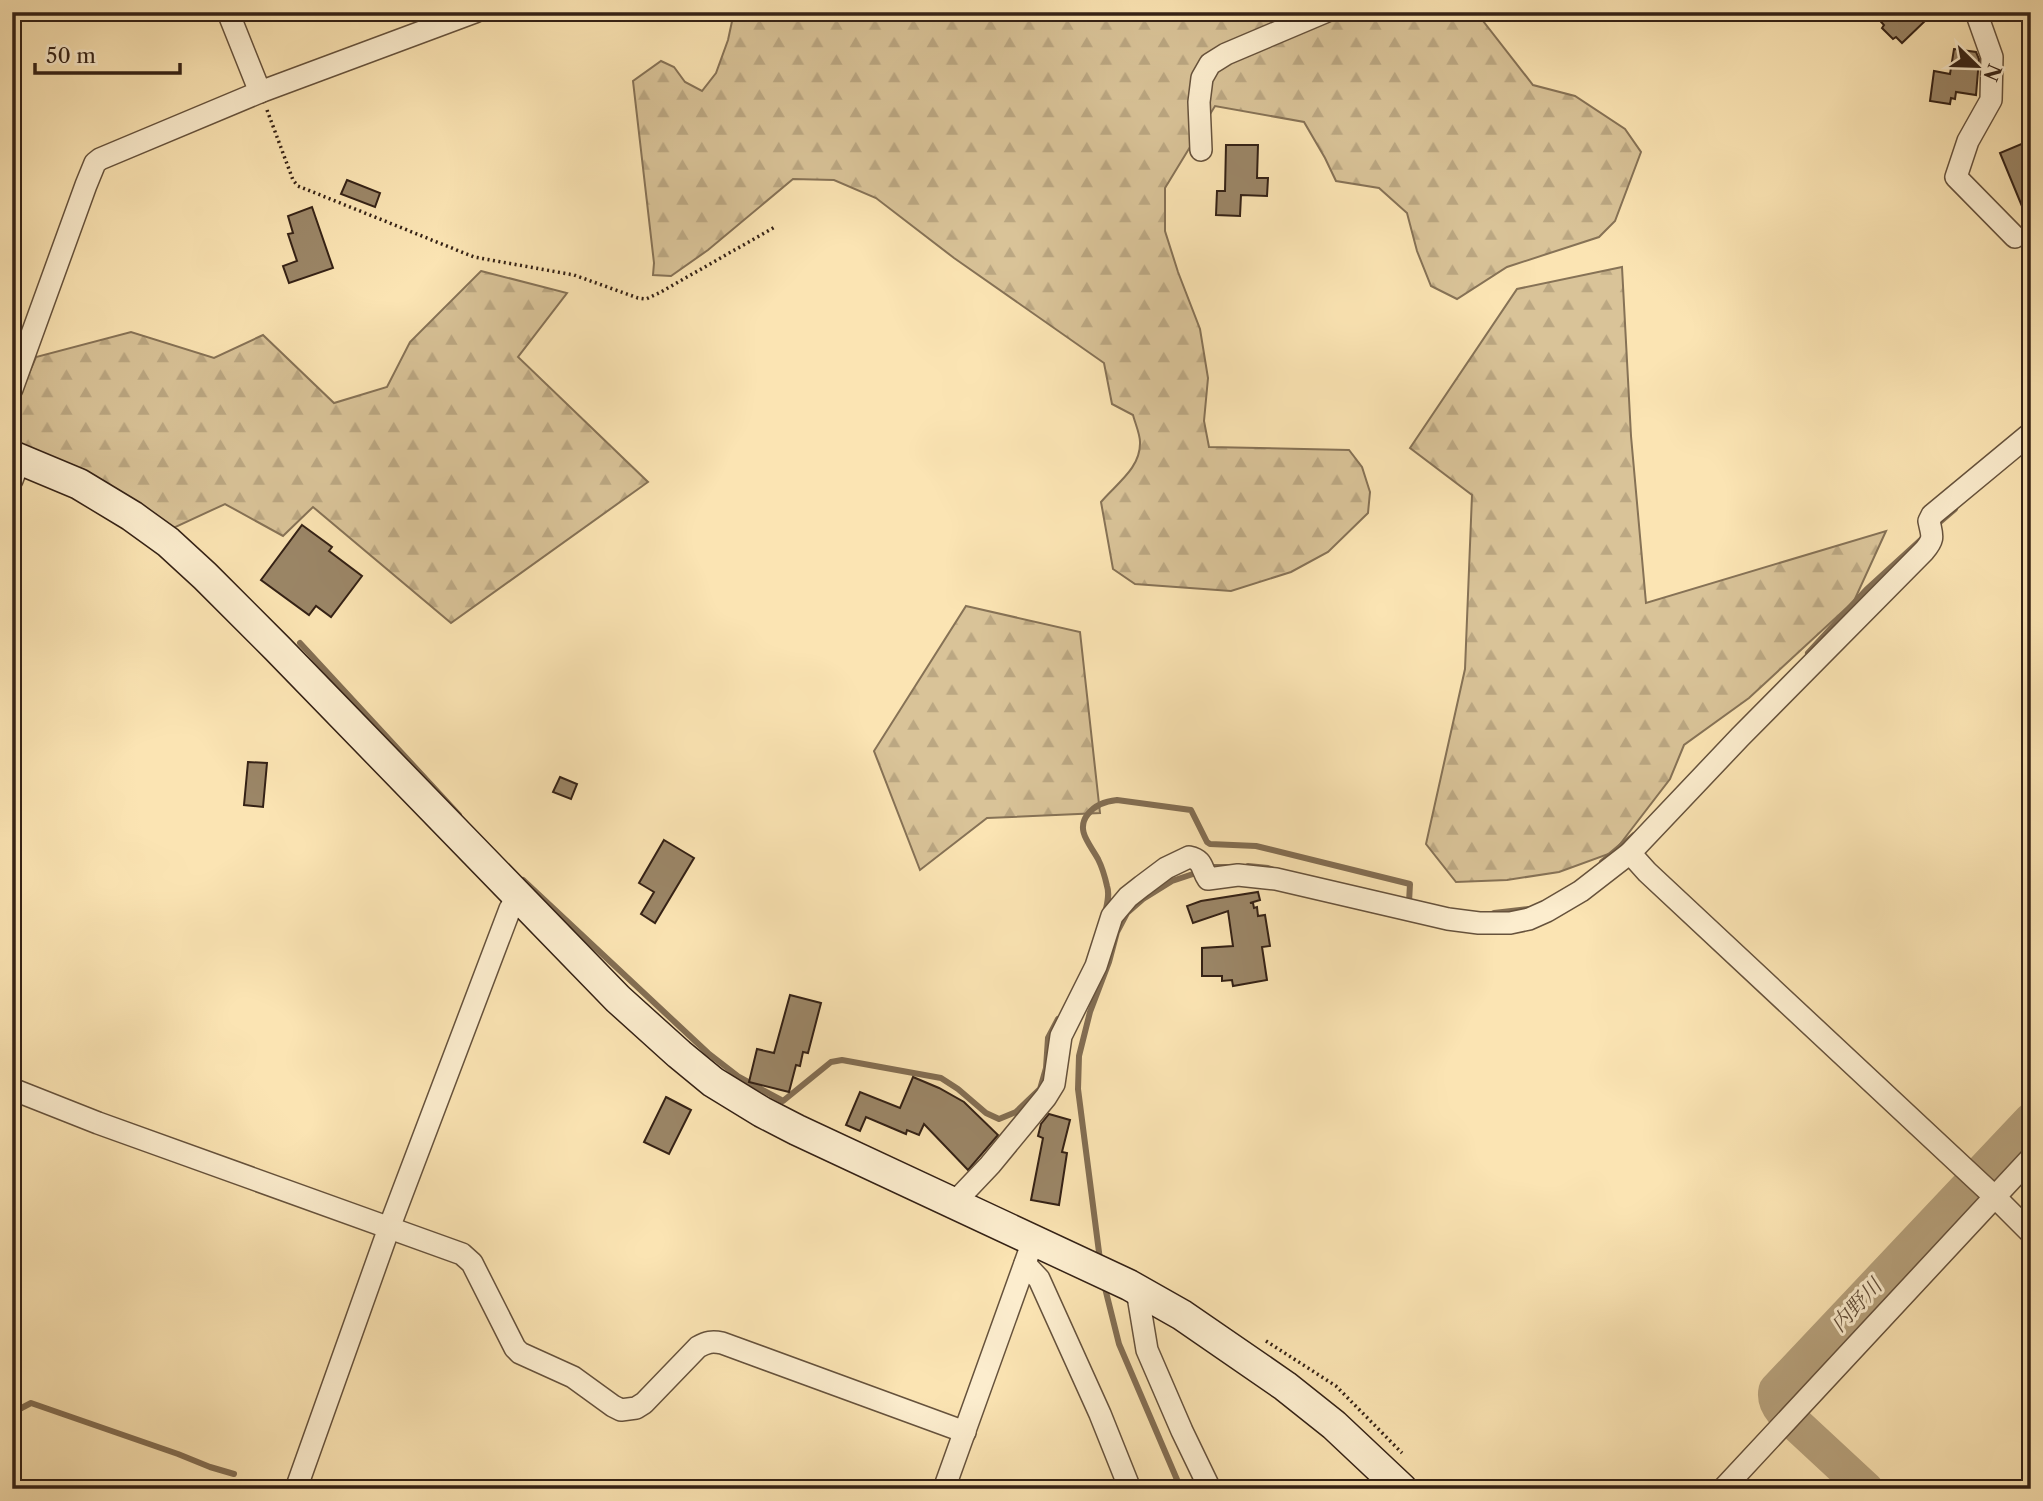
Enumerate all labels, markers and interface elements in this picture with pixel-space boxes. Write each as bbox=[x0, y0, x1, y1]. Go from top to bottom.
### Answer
scale bar bbox=[35, 32, 180, 76]
north arrow bbox=[1941, 32, 2011, 102]
text: 50 m bbox=[46, 43, 96, 68]
text: N bbox=[1978, 60, 2006, 85]
water label: 内野川 bbox=[1825, 1272, 1888, 1337]

